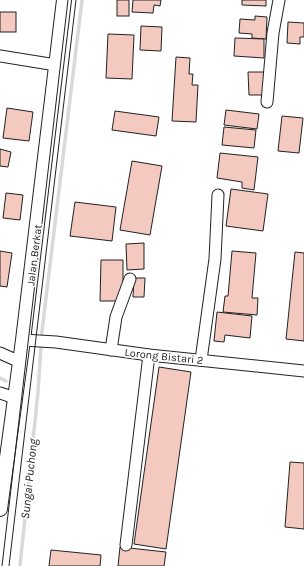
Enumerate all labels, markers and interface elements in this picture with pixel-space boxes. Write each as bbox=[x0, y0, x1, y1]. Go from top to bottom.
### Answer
street label: Jalan Berkat bbox=[24, 224, 45, 286]
street label: Lorong Bistari 2 bbox=[124, 346, 204, 367]
water label: Sungai Puchong bbox=[18, 437, 40, 520]

